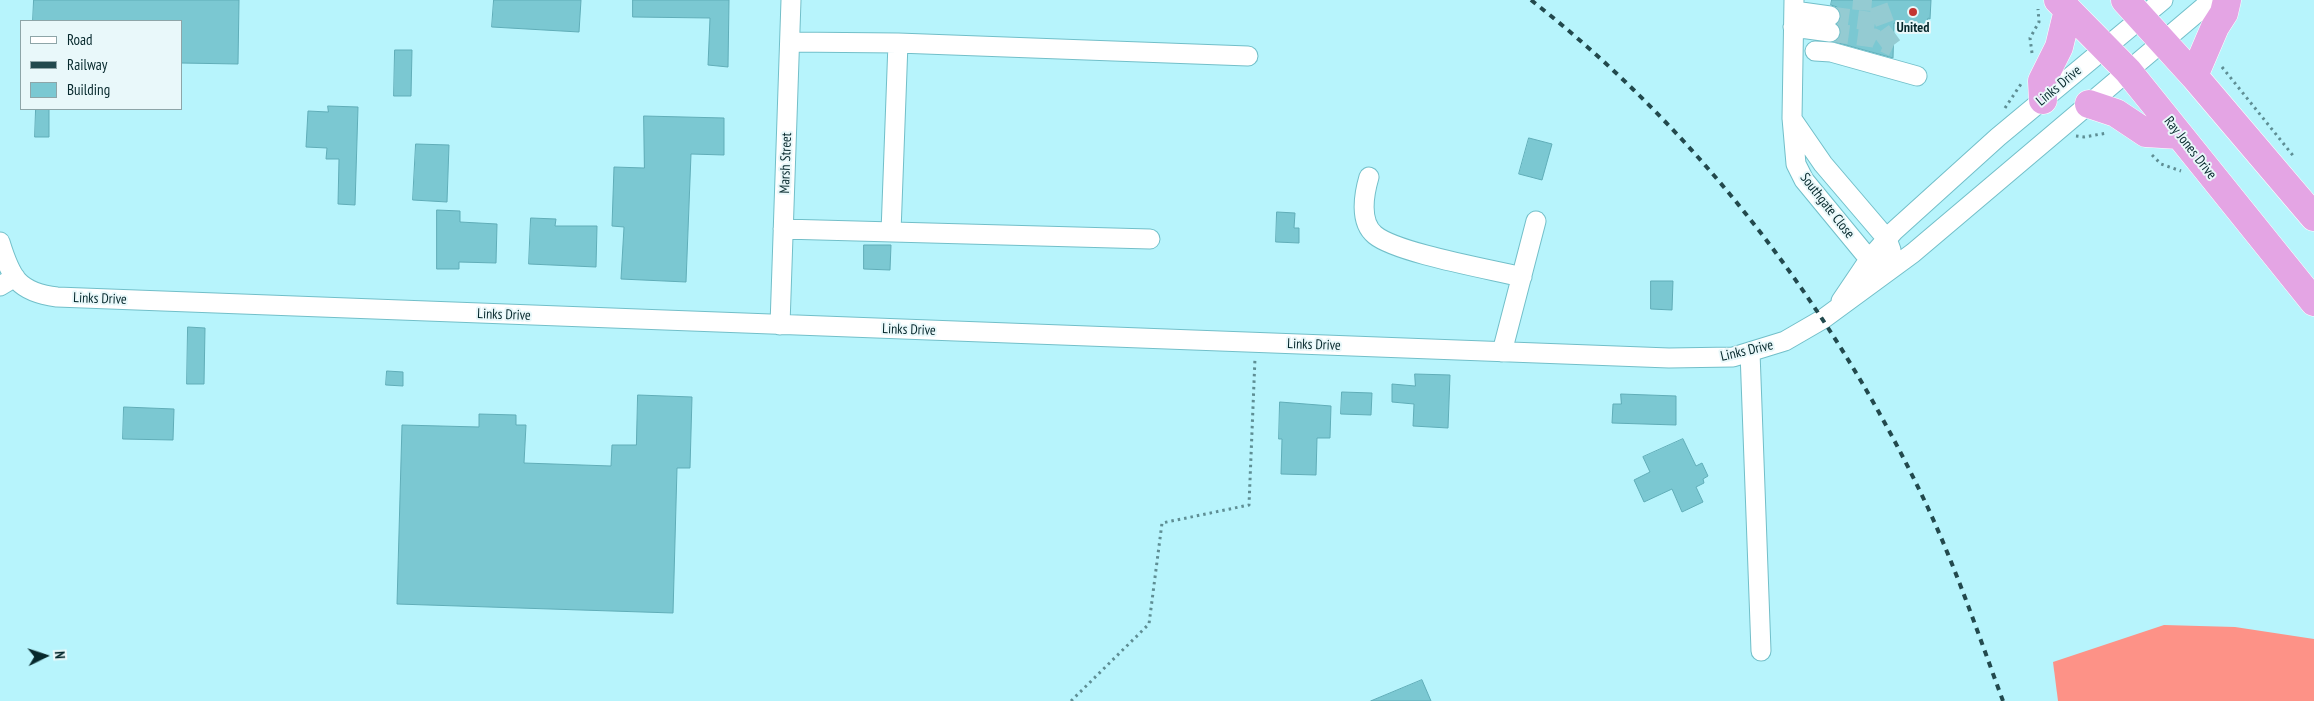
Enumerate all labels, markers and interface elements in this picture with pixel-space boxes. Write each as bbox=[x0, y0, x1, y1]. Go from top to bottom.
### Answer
marker: United bbox=[1907, 6, 1919, 18]
legend bbox=[20, 20, 182, 110]
place label: United bbox=[1897, 20, 1929, 36]
text: Road bbox=[67, 30, 93, 49]
text: Railway bbox=[67, 55, 107, 74]
street label: Links Drive bbox=[2033, 62, 2085, 110]
text: Building bbox=[67, 80, 110, 99]
street label: Ray Jones Drive bbox=[2160, 113, 2220, 183]
street label: Marsh Street bbox=[777, 132, 795, 194]
street label: Southgate Close bbox=[1796, 170, 1858, 242]
street label: Links Drive bbox=[73, 290, 127, 308]
street label: Links Drive bbox=[477, 306, 531, 324]
street label: Links Drive bbox=[882, 321, 936, 339]
street label: Links Drive bbox=[1287, 336, 1341, 354]
street label: Links Drive bbox=[1719, 337, 1775, 365]
north arrow bbox=[20, 631, 70, 681]
text: N bbox=[51, 651, 69, 659]

